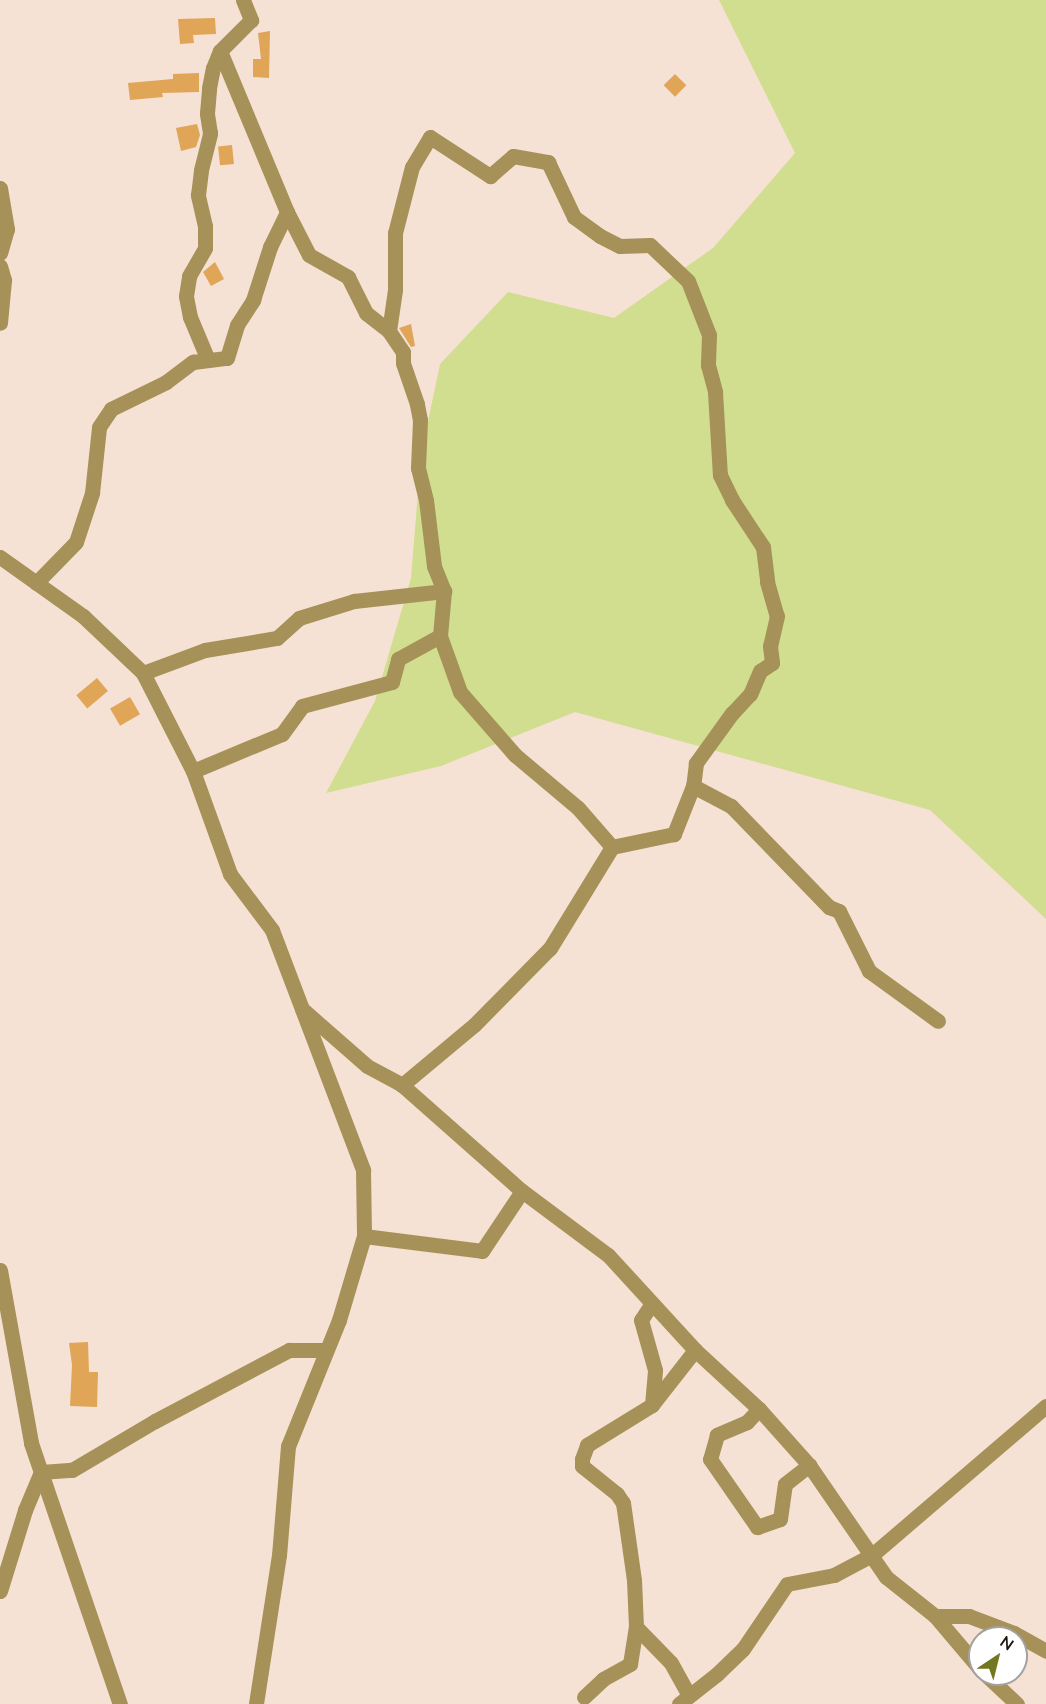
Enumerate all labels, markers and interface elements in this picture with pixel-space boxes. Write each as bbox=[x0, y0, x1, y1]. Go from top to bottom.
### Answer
north arrow bbox=[968, 1626, 1028, 1686]
text: N bbox=[996, 1631, 1018, 1655]

